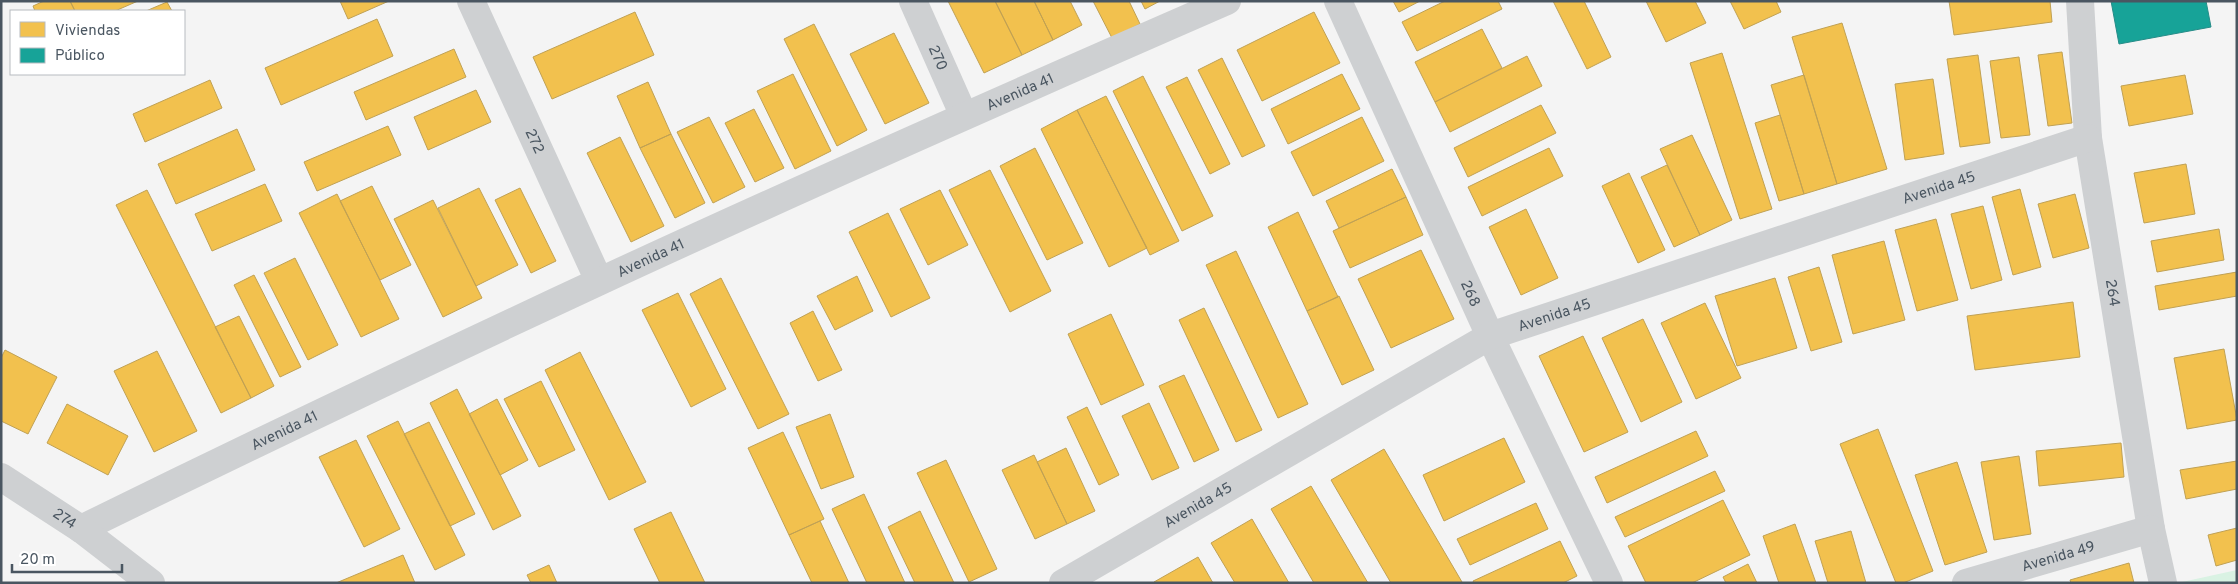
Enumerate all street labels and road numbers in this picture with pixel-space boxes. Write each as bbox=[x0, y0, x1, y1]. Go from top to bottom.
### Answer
street label: 270 bbox=[923, 43, 951, 74]
street label: Avenida 41 bbox=[984, 70, 1058, 116]
street label: 272 bbox=[520, 126, 548, 157]
street label: Avenida 45 bbox=[1900, 168, 1978, 210]
street label: Avenida 41 bbox=[614, 235, 688, 283]
street label: 268 bbox=[1455, 278, 1484, 310]
street label: 264 bbox=[2100, 278, 2123, 308]
street label: Avenida 45 bbox=[1516, 295, 1594, 337]
street label: Avenida 41 bbox=[248, 407, 322, 456]
street label: Avenida 45 bbox=[1161, 479, 1236, 533]
street label: 274 bbox=[48, 505, 79, 534]
street label: Avenida 49 bbox=[2020, 538, 2097, 577]

